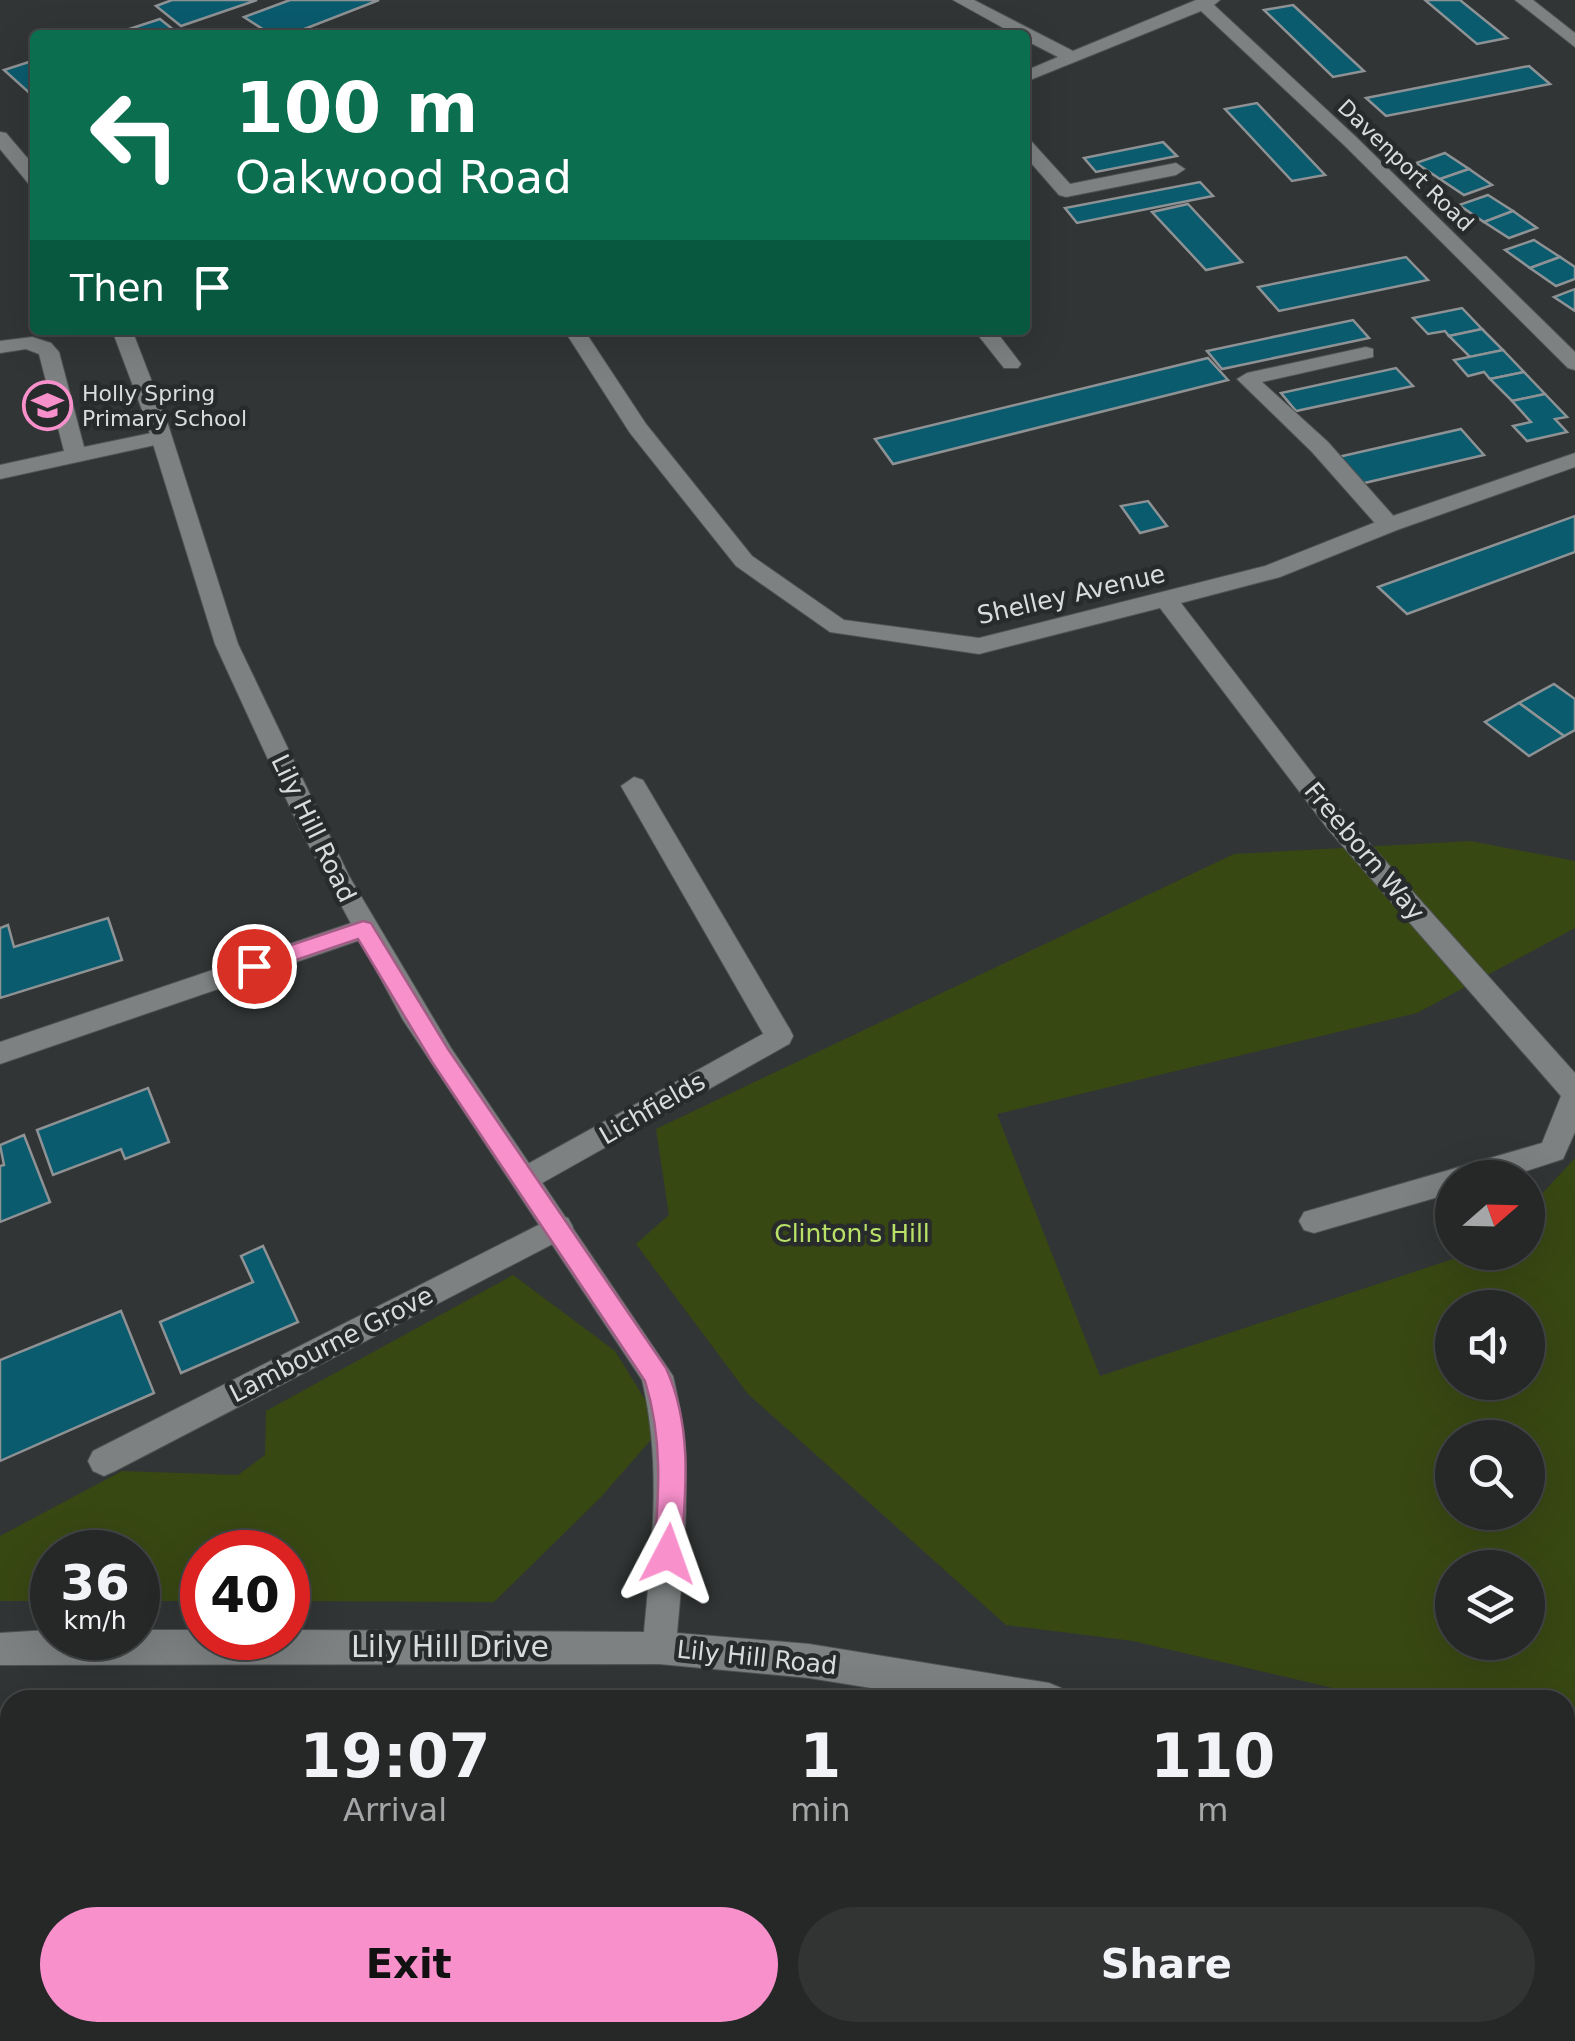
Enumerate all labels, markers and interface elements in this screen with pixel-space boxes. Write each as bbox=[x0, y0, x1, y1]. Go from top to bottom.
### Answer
text: 100 m bbox=[235, 67, 478, 149]
icon: left bbox=[70, 70, 200, 200]
street label: Davenport Road bbox=[1333, 94, 1478, 236]
text: Oakwood Road bbox=[235, 151, 572, 204]
icon: arrive bbox=[185, 260, 240, 315]
text: Then bbox=[70, 266, 165, 310]
school or university icon: Holly Spring Primary School bbox=[21, 380, 73, 432]
place label: Holly Spring Primary School bbox=[82, 381, 247, 431]
street label: Shelley Avenue bbox=[974, 559, 1168, 630]
street label: Lily Hill Road bbox=[265, 750, 362, 907]
street label: Freeborn Way bbox=[1299, 776, 1431, 926]
pin bbox=[212, 924, 297, 1009]
icon: arrive bbox=[227, 939, 282, 994]
street label: Lichfields bbox=[594, 1067, 710, 1150]
north arrow bbox=[1435, 1160, 1545, 1270]
map controls bbox=[1435, 1160, 1545, 1660]
park label: Clinton's Hill bbox=[774, 1219, 930, 1248]
street label: Lambourne Grove bbox=[225, 1281, 438, 1408]
button: sound bbox=[1435, 1290, 1545, 1400]
button: search bbox=[1435, 1420, 1545, 1530]
position arrow bbox=[616, 1502, 720, 1606]
speed limit sign: 40 bbox=[180, 1530, 310, 1660]
button: layers bbox=[1435, 1550, 1545, 1660]
text: 36 bbox=[60, 1554, 130, 1612]
text: km/h bbox=[63, 1606, 127, 1635]
street label: Lily Hill Drive bbox=[351, 1629, 549, 1664]
street label: Lily Hill Road bbox=[675, 1635, 838, 1680]
text: 19:07 bbox=[300, 1721, 491, 1791]
text: 1 bbox=[799, 1721, 841, 1791]
text: 110 bbox=[1150, 1721, 1275, 1791]
text: Arrival bbox=[343, 1791, 447, 1829]
text: min bbox=[790, 1791, 851, 1829]
text: m bbox=[1197, 1791, 1228, 1829]
button: Exit bbox=[40, 1907, 778, 2022]
button: Share bbox=[798, 1907, 1535, 2022]

